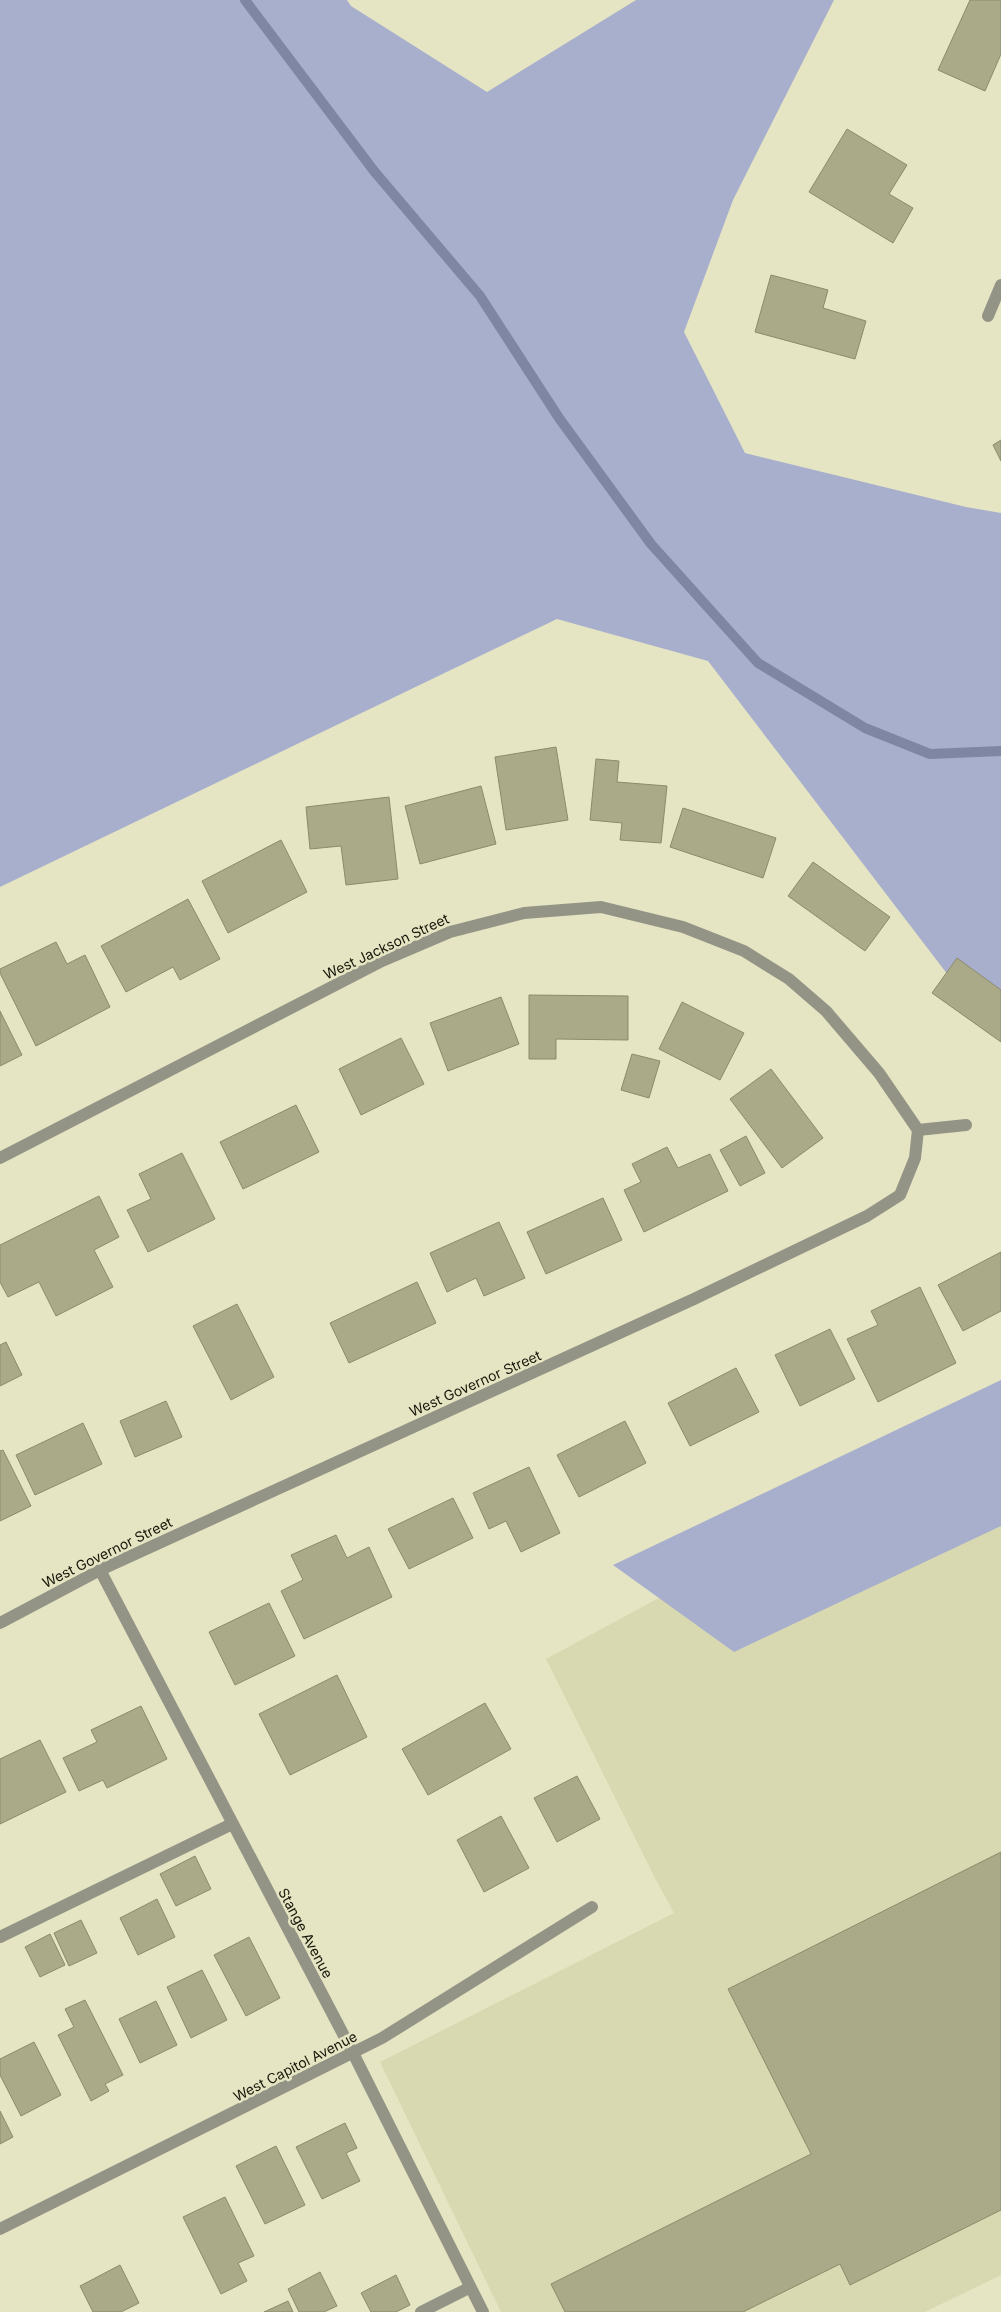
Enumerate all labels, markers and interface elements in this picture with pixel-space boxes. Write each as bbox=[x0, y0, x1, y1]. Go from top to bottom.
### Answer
street label: West Jackson Street bbox=[321, 909, 452, 982]
street label: West Governor Street bbox=[407, 1346, 544, 1420]
street label: West Governor Street bbox=[39, 1513, 175, 1591]
street label: Stange Avenue bbox=[275, 1885, 337, 1981]
street label: West Capitol Avenue bbox=[230, 2027, 360, 2105]

